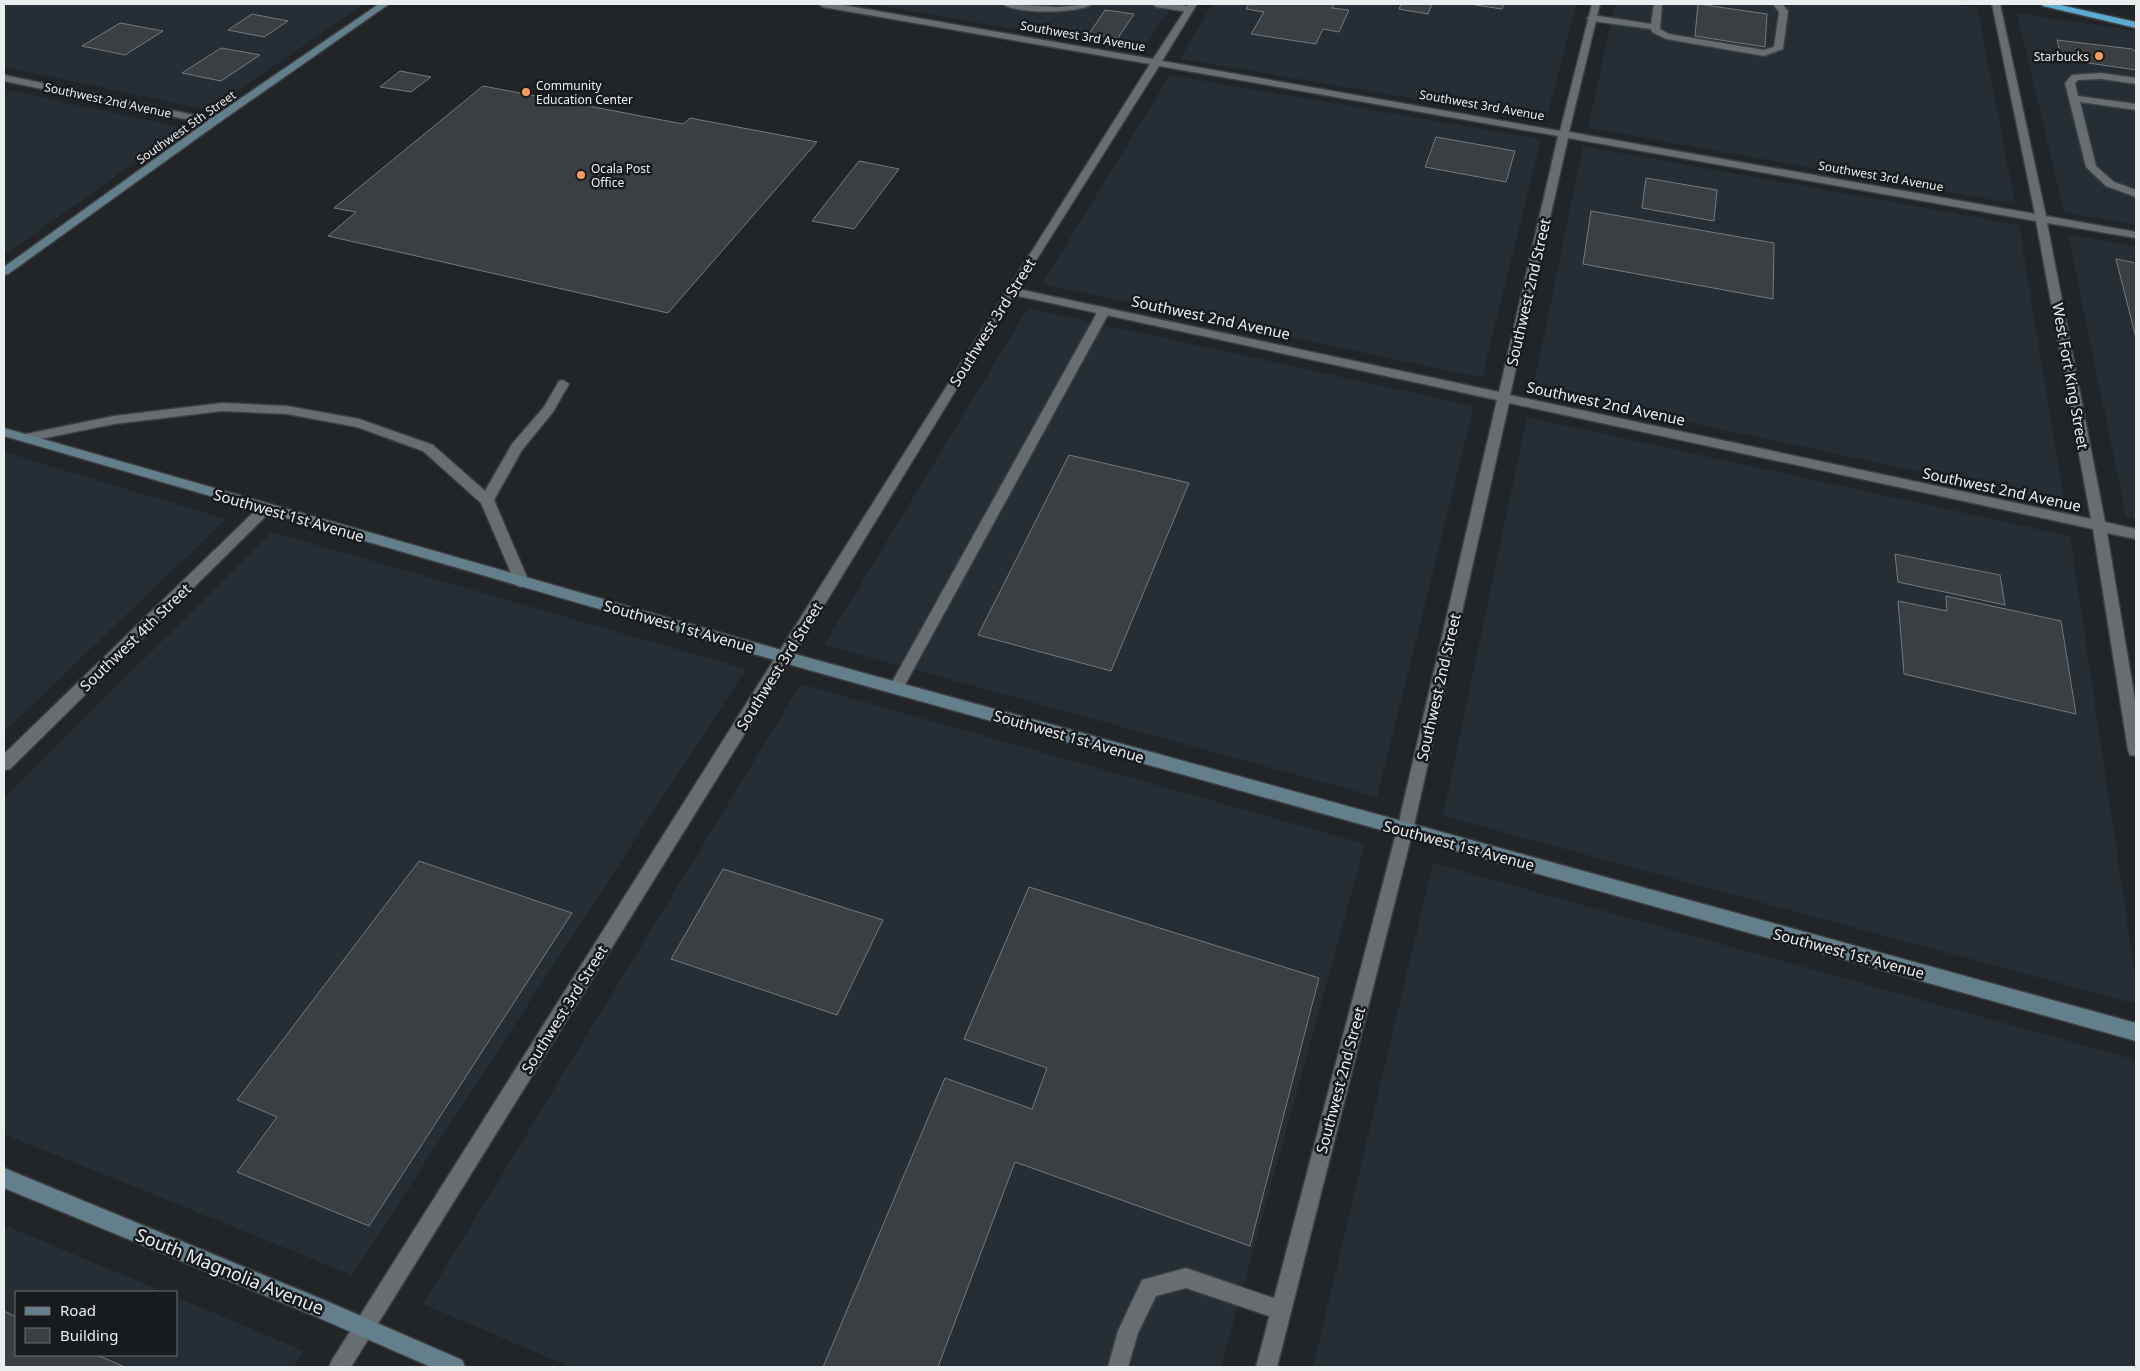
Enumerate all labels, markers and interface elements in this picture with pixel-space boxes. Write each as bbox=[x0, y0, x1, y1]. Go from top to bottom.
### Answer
street label: Southwest 3rd Avenue bbox=[1019, 17, 1147, 55]
place label: Starbucks bbox=[2034, 48, 2089, 65]
marker: Starbucks bbox=[2093, 50, 2105, 62]
place label: Community Education Center bbox=[536, 77, 633, 108]
street label: Southwest 2nd Avenue bbox=[43, 78, 173, 122]
street label: Southwest 5th Street bbox=[133, 86, 240, 168]
marker: Community Education Center bbox=[520, 86, 532, 98]
street label: Southwest 3rd Avenue bbox=[1418, 86, 1546, 124]
street label: Southwest 3rd Avenue bbox=[1817, 157, 1945, 195]
place label: Ocala Post Office bbox=[591, 160, 651, 191]
marker: Ocala Post Office bbox=[575, 169, 587, 181]
street label: Southwest 2nd Street bbox=[1501, 216, 1555, 368]
street label: Southwest 3rd Street bbox=[944, 254, 1040, 390]
street label: Southwest 2nd Avenue bbox=[1130, 290, 1292, 344]
street label: West Fort King Street bbox=[2048, 301, 2094, 451]
street label: Southwest 2nd Avenue bbox=[1525, 376, 1687, 430]
street label: Southwest 2nd Avenue bbox=[1921, 462, 2083, 516]
street label: Southwest 1st Avenue bbox=[211, 484, 367, 546]
street label: Southwest 4th Street bbox=[75, 578, 195, 695]
street label: Southwest 1st Avenue bbox=[601, 595, 757, 657]
street label: Southwest 3rd Street bbox=[731, 598, 827, 734]
street label: Southwest 2nd Street bbox=[1411, 611, 1465, 763]
street label: Southwest 1st Avenue bbox=[991, 705, 1147, 767]
street label: Southwest 1st Avenue bbox=[1381, 815, 1537, 875]
street label: Southwest 1st Avenue bbox=[1771, 923, 1927, 983]
street label: Southwest 3rd Street bbox=[516, 941, 612, 1077]
street label: Southwest 2nd Street bbox=[1311, 1004, 1369, 1155]
street label: South Magnolia Avenue bbox=[132, 1222, 328, 1320]
legend bbox=[15, 1291, 178, 1356]
text: Road bbox=[60, 1300, 96, 1320]
text: Building bbox=[60, 1325, 118, 1345]

